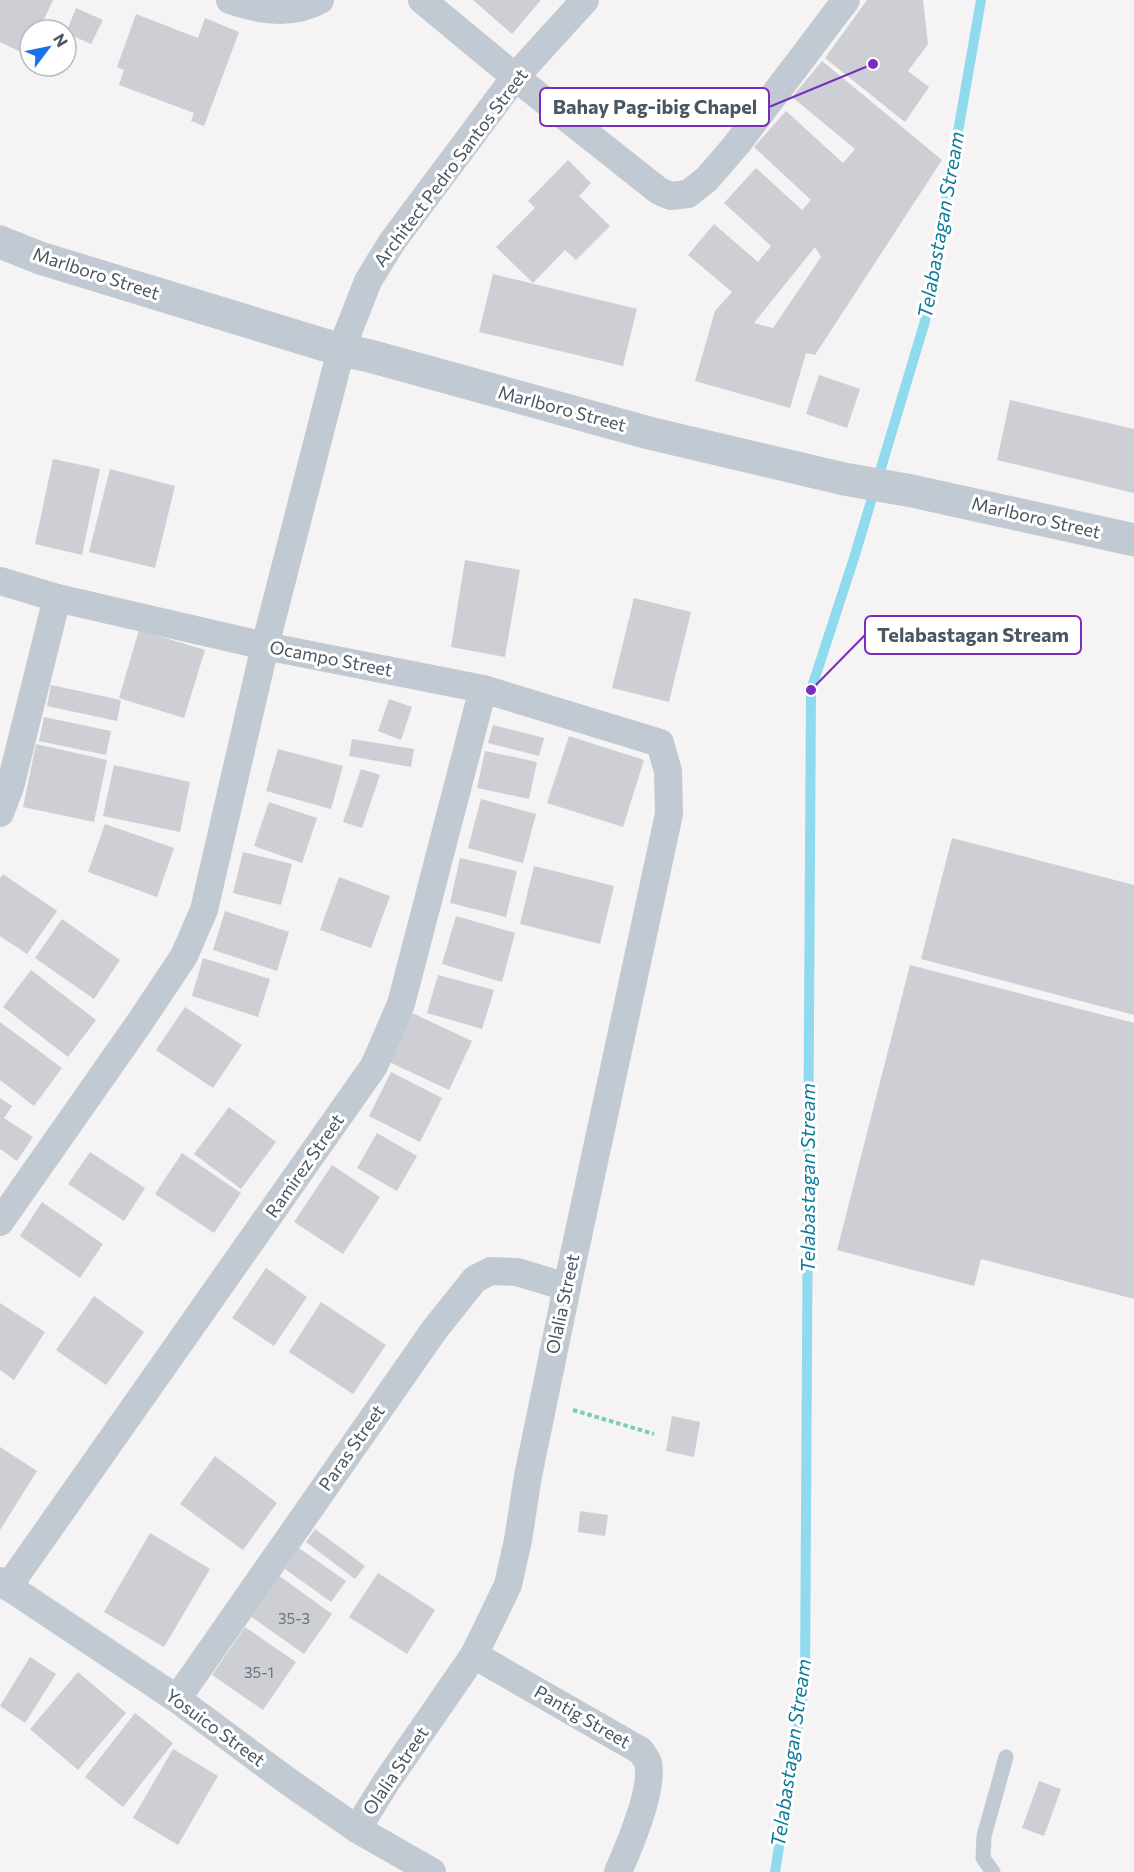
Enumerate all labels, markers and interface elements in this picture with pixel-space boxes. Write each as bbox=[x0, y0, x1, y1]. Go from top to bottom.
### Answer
north arrow bbox=[18, 18, 78, 78]
text: N bbox=[50, 30, 72, 50]
street label: Architect Pedro Santos Street bbox=[369, 64, 532, 271]
callout: Bahay Pag-ibig Chapel bbox=[540, 88, 769, 126]
text: Bahay Pag-ibig Chapel bbox=[553, 94, 757, 118]
water label: Telabastagan Stream bbox=[912, 129, 968, 320]
street label: Marlboro Street bbox=[30, 242, 162, 304]
street label: Marlboro Street bbox=[496, 380, 629, 436]
street label: Marlboro Street bbox=[970, 492, 1103, 543]
callout: Telabastagan Stream bbox=[865, 616, 1081, 654]
text: Telabastagan Stream bbox=[877, 622, 1069, 646]
street label: Ocampo Street bbox=[268, 635, 394, 681]
water label: Telabastagan Stream bbox=[795, 1083, 819, 1273]
street label: Ramirez Street bbox=[260, 1109, 348, 1221]
street label: Olalia Street bbox=[541, 1252, 583, 1356]
street label: Paras Street bbox=[314, 1400, 389, 1495]
house number: 35-3 bbox=[278, 1609, 310, 1627]
water label: Telabastagan Stream bbox=[765, 1657, 815, 1848]
house number: 35-1 bbox=[244, 1663, 274, 1681]
street label: Pantig Street bbox=[531, 1680, 634, 1752]
street label: Yosuico Street bbox=[162, 1684, 270, 1771]
street label: Olalia Street bbox=[358, 1722, 433, 1819]

